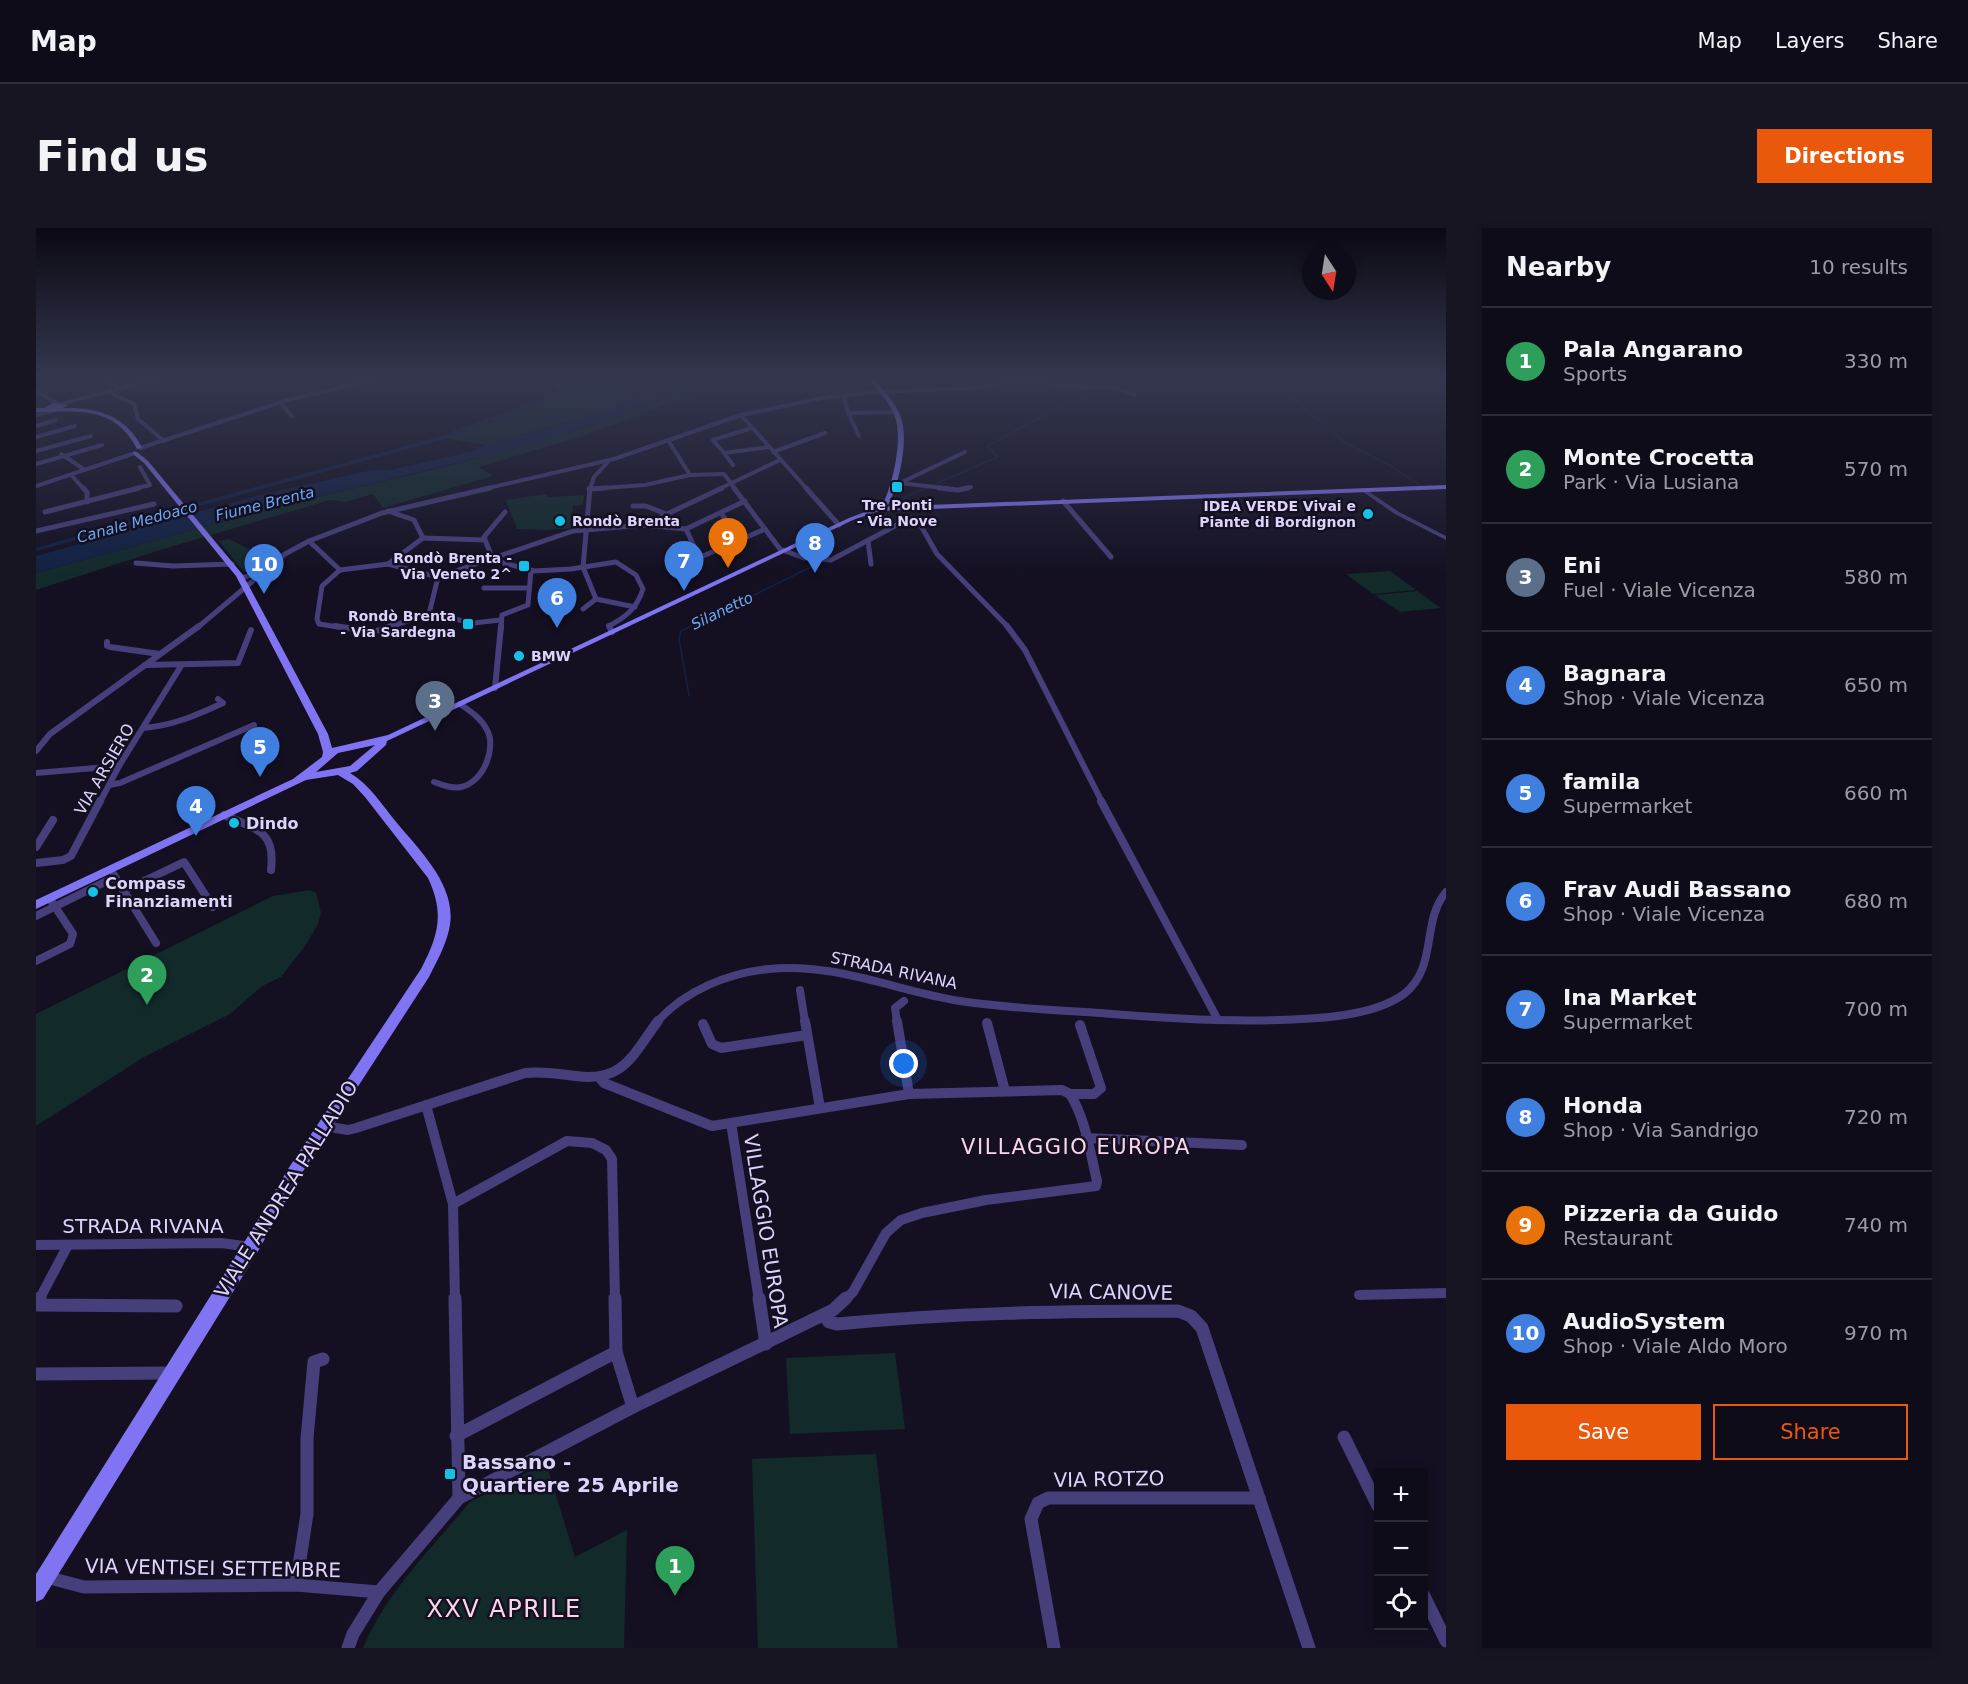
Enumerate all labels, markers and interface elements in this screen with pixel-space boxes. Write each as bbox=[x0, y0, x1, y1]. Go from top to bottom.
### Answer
text: Map bbox=[30, 25, 97, 58]
text: Map bbox=[1698, 29, 1742, 53]
text: Layers bbox=[1775, 29, 1844, 53]
text: Share bbox=[1877, 29, 1938, 53]
button: Directions bbox=[1757, 129, 1932, 183]
text: Find us bbox=[36, 132, 209, 181]
north arrow bbox=[1302, 246, 1356, 300]
text: Nearby bbox=[1506, 252, 1611, 282]
text: 10 results bbox=[1809, 255, 1908, 279]
text: Pala Angarano bbox=[1563, 337, 1743, 362]
text: 1 bbox=[1519, 349, 1532, 373]
text: 330 m bbox=[1844, 349, 1908, 373]
text: Sports bbox=[1563, 362, 1627, 386]
text: Monte Crocetta bbox=[1563, 445, 1755, 470]
text: 2 bbox=[1519, 457, 1532, 481]
text: 570 m bbox=[1844, 457, 1908, 481]
text: Park · Via Lusiana bbox=[1563, 470, 1739, 494]
marker: Tre Ponti - Via Nove bbox=[890, 480, 904, 494]
water label: Fiume Brenta bbox=[214, 483, 316, 525]
water label: Canale Medoaco bbox=[75, 497, 199, 547]
place label: Tre Ponti - Via Nove bbox=[857, 497, 937, 529]
place label: IDEA VERDE Vivai e Piante di Bordignon bbox=[1199, 498, 1356, 530]
marker: IDEA VERDE Vivai e Piante di Bordignon bbox=[1361, 507, 1375, 521]
place label: Rondò Brenta bbox=[572, 513, 680, 529]
marker: Rondò Brenta bbox=[553, 514, 567, 528]
pin: 9 bbox=[708, 518, 748, 568]
pin: 8 bbox=[796, 524, 834, 573]
pin: 7 bbox=[664, 542, 704, 591]
pin: 10 bbox=[244, 544, 284, 594]
place label: Rondò Brenta - Via Veneto 2^ bbox=[393, 550, 512, 582]
text: Eni bbox=[1563, 553, 1601, 578]
marker: Rondò Brenta - Via Veneto 2^ bbox=[517, 559, 531, 573]
text: 3 bbox=[1519, 565, 1532, 589]
text: 580 m bbox=[1844, 565, 1908, 589]
pin: 6 bbox=[538, 578, 576, 628]
text: Fuel · Viale Vicenza bbox=[1563, 578, 1756, 602]
water label: Silanetto bbox=[688, 588, 756, 634]
place label: Rondò Brenta - Via Sardegna bbox=[340, 608, 456, 640]
marker: Rondò Brenta - Via Sardegna bbox=[461, 617, 475, 631]
place label: BMW bbox=[531, 648, 571, 664]
marker: BMW bbox=[512, 649, 526, 663]
text: Bagnara bbox=[1563, 661, 1667, 686]
text: 4 bbox=[1519, 673, 1532, 697]
text: 650 m bbox=[1844, 673, 1908, 697]
pin: 3 bbox=[416, 682, 454, 731]
text: Shop · Viale Vicenza bbox=[1563, 686, 1765, 710]
street label: VIA ARSIERO bbox=[71, 720, 138, 818]
pin: 5 bbox=[240, 728, 280, 777]
text: famila bbox=[1563, 769, 1640, 794]
text: 5 bbox=[1519, 781, 1532, 805]
text: 660 m bbox=[1844, 781, 1908, 805]
pin: 4 bbox=[176, 786, 216, 836]
text: Supermarket bbox=[1563, 794, 1692, 818]
place label: Dindo bbox=[246, 814, 299, 833]
marker: Dindo bbox=[227, 816, 241, 830]
place label: Compass Finanziamenti bbox=[105, 874, 233, 911]
text: Frav Audi Bassano bbox=[1563, 877, 1791, 902]
marker: Compass Finanziamenti bbox=[86, 885, 100, 899]
text: 6 bbox=[1519, 889, 1532, 913]
text: 680 m bbox=[1844, 889, 1908, 913]
text: Shop · Viale Vicenza bbox=[1563, 902, 1765, 926]
street label: STRADA RIVANA bbox=[829, 948, 959, 993]
pin: 2 bbox=[128, 956, 166, 1005]
text: Ina Market bbox=[1563, 985, 1696, 1010]
text: 7 bbox=[1519, 997, 1532, 1021]
text: 700 m bbox=[1844, 997, 1908, 1021]
text: Supermarket bbox=[1563, 1010, 1692, 1034]
your location bbox=[889, 1049, 918, 1078]
street label: VIALE ANDREA PALLADIO bbox=[209, 1076, 363, 1302]
text: Honda bbox=[1563, 1093, 1643, 1118]
text: 8 bbox=[1519, 1105, 1532, 1129]
text: 720 m bbox=[1844, 1105, 1908, 1129]
text: Shop · Via Sandrigo bbox=[1563, 1118, 1759, 1142]
street label: VILLAGGIO EUROPA bbox=[739, 1132, 793, 1330]
district label: VILLAGGIO EUROPA bbox=[961, 1135, 1191, 1159]
text: Pizzeria da Guido bbox=[1563, 1201, 1778, 1226]
text: 9 bbox=[1519, 1213, 1532, 1237]
text: 740 m bbox=[1844, 1213, 1908, 1237]
street label: STRADA RIVANA bbox=[62, 1214, 224, 1238]
text: Restaurant bbox=[1563, 1226, 1673, 1250]
street label: VIA CANOVE bbox=[1049, 1279, 1173, 1305]
text: AudioSystem bbox=[1563, 1309, 1726, 1334]
text: 10 bbox=[1512, 1321, 1539, 1345]
text: 970 m bbox=[1844, 1321, 1908, 1345]
text: Shop · Viale Aldo Moro bbox=[1563, 1334, 1788, 1358]
button: Save bbox=[1506, 1404, 1701, 1460]
button: Share bbox=[1713, 1404, 1908, 1460]
place label: Bassano - Quartiere 25 Aprile bbox=[462, 1450, 679, 1497]
street label: VIA ROTZO bbox=[1053, 1466, 1165, 1492]
marker: Bassano - Quartiere 25 Aprile bbox=[443, 1467, 457, 1481]
map controls bbox=[1374, 1468, 1428, 1630]
button: + bbox=[1374, 1468, 1428, 1522]
button: − bbox=[1374, 1522, 1428, 1576]
pin: 1 bbox=[656, 1546, 694, 1596]
street label: VIA VENTISEI SETTEMBRE bbox=[85, 1554, 341, 1582]
button: locate bbox=[1374, 1576, 1428, 1630]
district label: XXV APRILE bbox=[426, 1595, 582, 1623]

